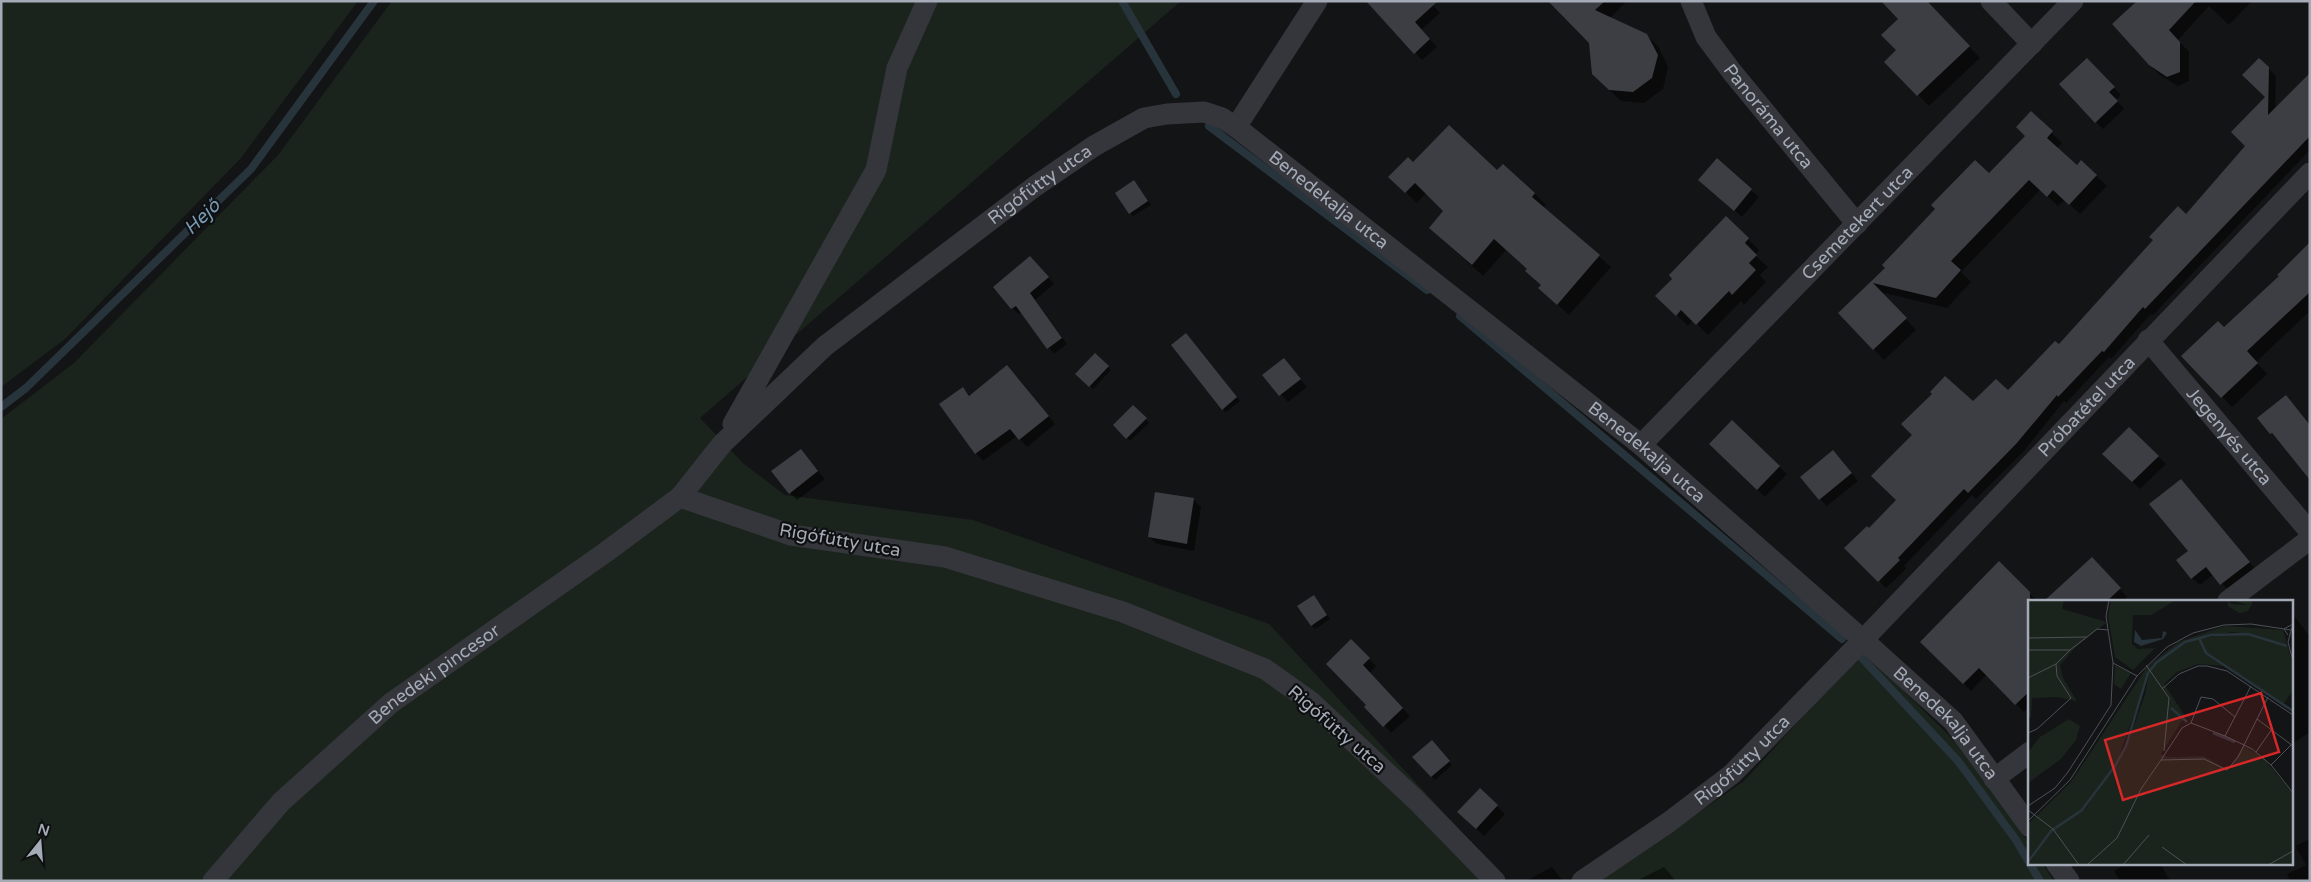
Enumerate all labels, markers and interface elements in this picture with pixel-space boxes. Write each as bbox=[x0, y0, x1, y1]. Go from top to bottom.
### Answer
street label: Panoráma utca bbox=[1719, 60, 1818, 173]
street label: Rigófütty utca bbox=[983, 140, 1096, 229]
street label: Benedekalja utca bbox=[1264, 146, 1393, 254]
street label: Csemetekert utca bbox=[1797, 161, 1918, 284]
water label: Hejő bbox=[180, 194, 226, 239]
street label: Próbatétel utca bbox=[2033, 351, 2140, 462]
street label: Jegenyés utca bbox=[2182, 383, 2277, 490]
street label: Benedekalja utca bbox=[1584, 397, 1710, 508]
street label: Rigófütty utca bbox=[778, 519, 902, 561]
inset map bbox=[2028, 600, 2294, 864]
street label: Benedeki pincesor bbox=[364, 619, 504, 729]
street label: Benedekalja utca bbox=[1889, 662, 2003, 784]
street label: Rigófütty utca bbox=[1283, 680, 1391, 778]
street label: Rigófütty utca bbox=[1690, 710, 1794, 810]
north arrow bbox=[15, 817, 65, 867]
text: N bbox=[36, 820, 52, 840]

